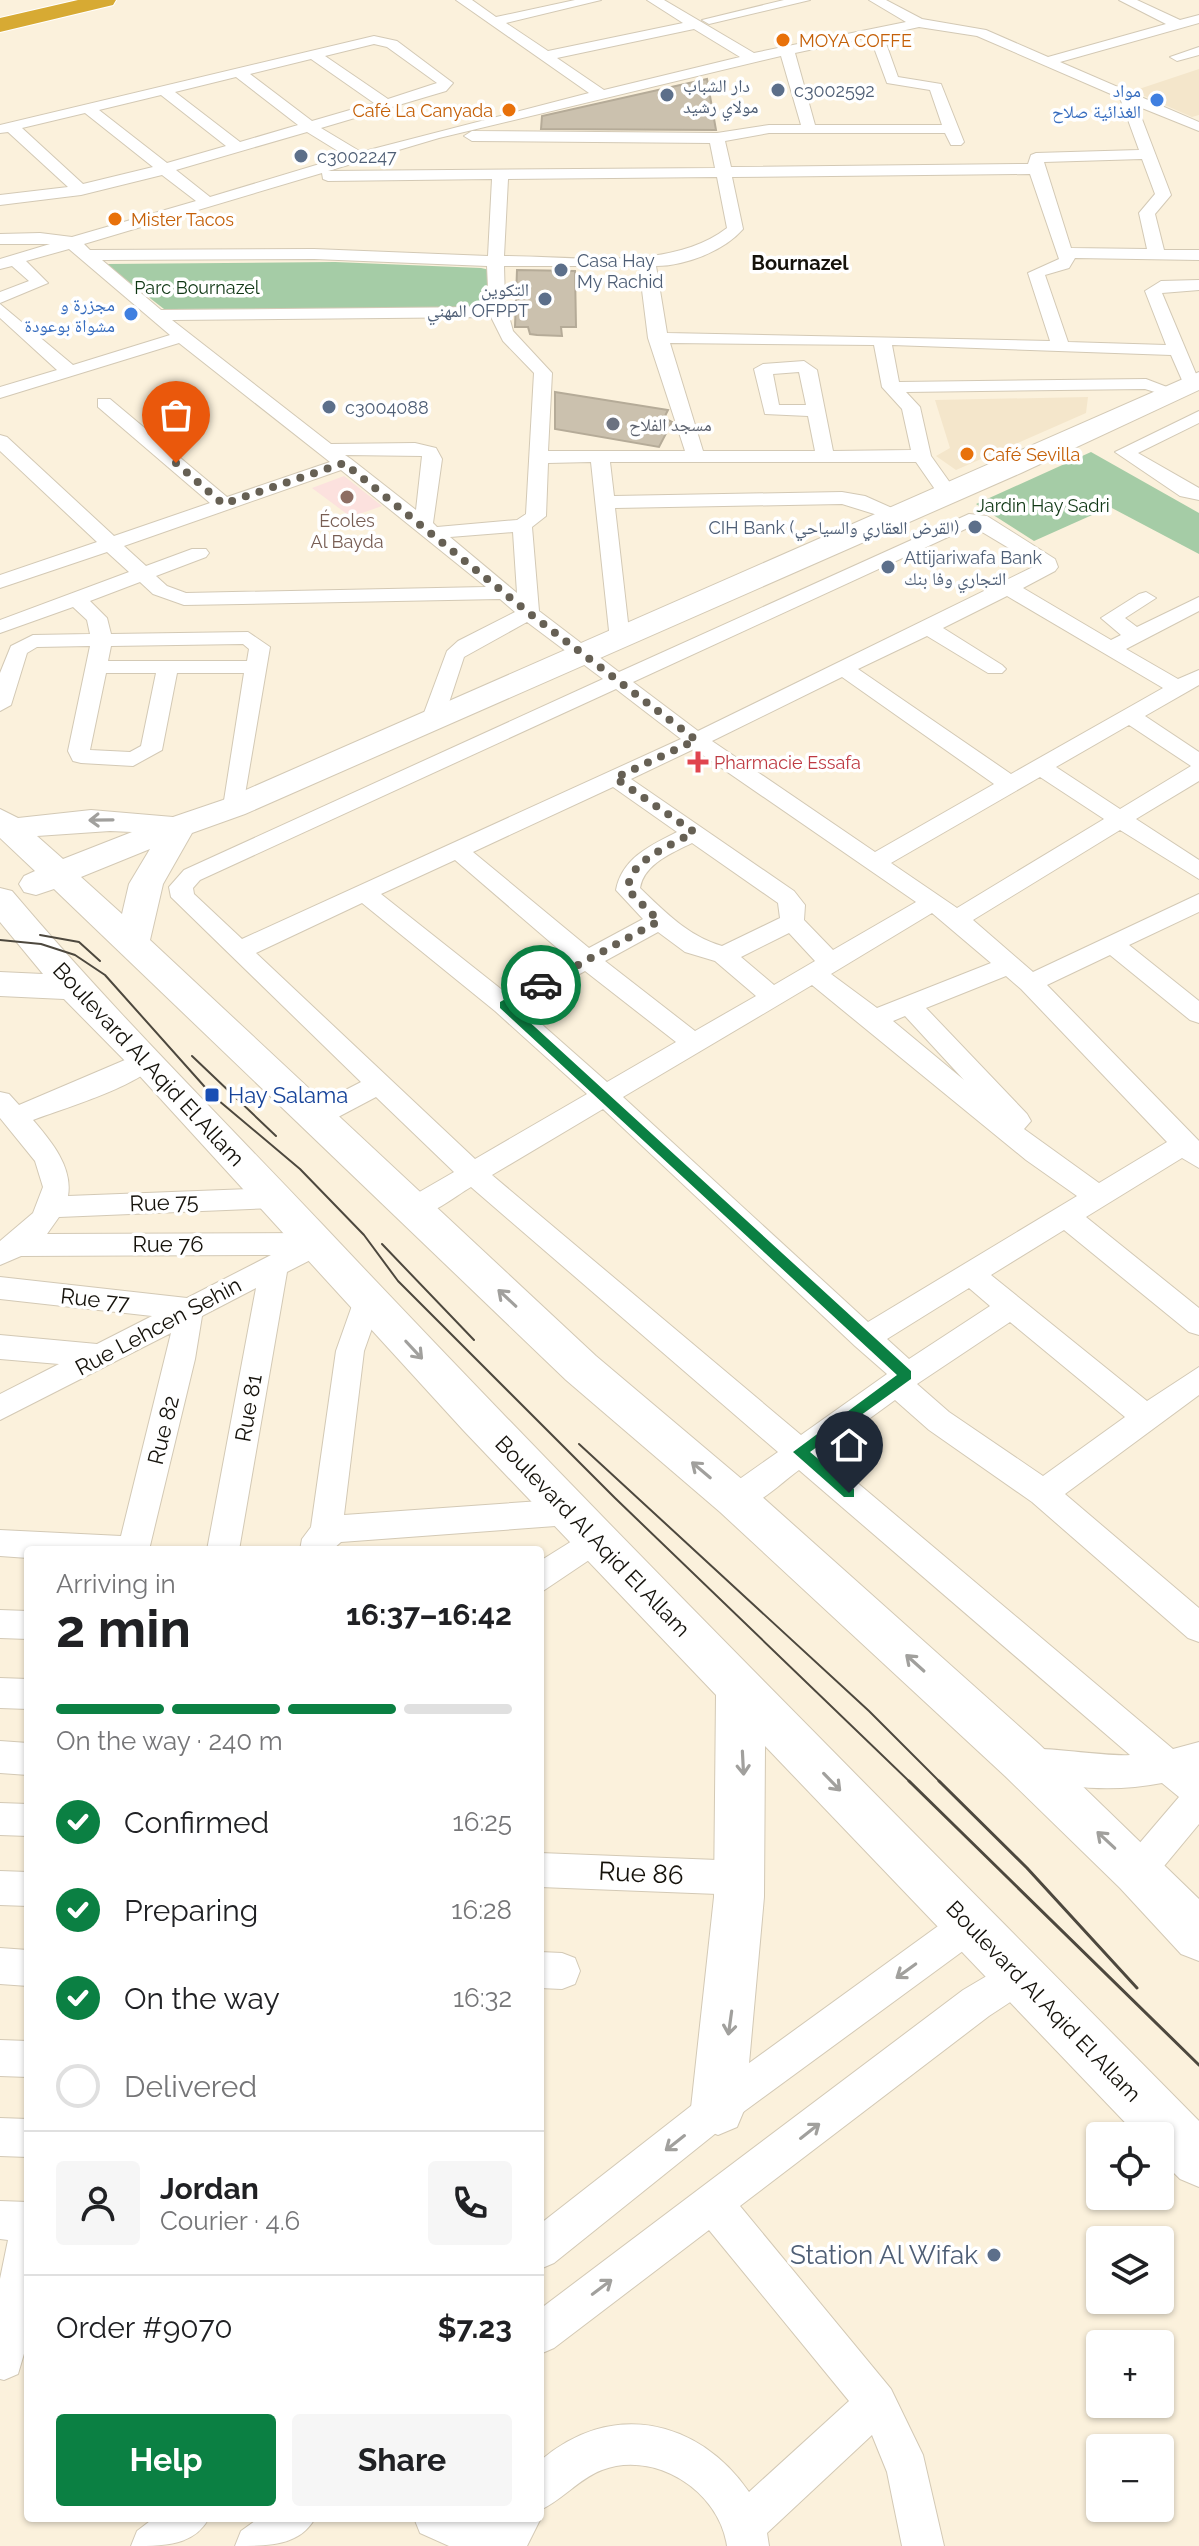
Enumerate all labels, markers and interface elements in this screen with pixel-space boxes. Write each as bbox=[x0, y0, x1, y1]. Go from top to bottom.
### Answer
place label: MOYA COFFE bbox=[799, 30, 912, 51]
marker: MOYA COFFE bbox=[774, 31, 792, 49]
place label: دار الشباب مولاي رشيد bbox=[683, 75, 758, 121]
place label: c3002592 bbox=[794, 80, 875, 101]
place label: مواد الغذائية صلاح bbox=[1052, 80, 1141, 124]
marker: c3002592 bbox=[769, 81, 787, 99]
marker: دار الشباب مولاي رشيد bbox=[658, 86, 676, 104]
marker: مواد الغذائية صلاح bbox=[1148, 91, 1166, 109]
place label: Café La Canyada bbox=[352, 100, 493, 121]
marker: Café La Canyada bbox=[500, 101, 518, 119]
place label: c3002247 bbox=[317, 146, 397, 167]
marker: c3002247 bbox=[292, 147, 310, 165]
place label: Mister Tacos bbox=[131, 209, 234, 230]
marker: Mister Tacos bbox=[106, 210, 124, 228]
place label: Casa Hay My Rachid bbox=[577, 250, 664, 292]
district label: Bournazel bbox=[751, 251, 849, 275]
marker: Casa Hay My Rachid bbox=[552, 261, 570, 279]
park label: Parc Bournazel bbox=[134, 277, 260, 298]
place label: التكوين المهني OFPPT bbox=[427, 279, 529, 325]
marker: التكوين المهني OFPPT bbox=[536, 290, 554, 308]
place label: مجزرة و مشواة بوعودة bbox=[25, 294, 115, 336]
marker: مجزرة و مشواة بوعودة bbox=[122, 305, 140, 323]
pin bbox=[142, 381, 210, 463]
icon: bag bbox=[154, 393, 198, 437]
place label: c3004088 bbox=[345, 397, 429, 418]
marker: c3004088 bbox=[320, 398, 338, 416]
place label: مسجد الفلاح bbox=[629, 414, 712, 437]
marker: مسجد الفلاح bbox=[604, 415, 622, 433]
place label: Café Sevilla bbox=[983, 444, 1080, 465]
marker: Café Sevilla bbox=[958, 445, 976, 463]
marker: Écoles Al Bayda bbox=[338, 488, 356, 506]
park label: Jardin Hay Sadri bbox=[976, 495, 1110, 516]
place label: Écoles Al Bayda bbox=[310, 509, 384, 552]
place label: CIH Bank (القرض العقاري والسياحي) bbox=[709, 517, 959, 542]
marker: CIH Bank (القرض العقاري والسياحي) bbox=[966, 518, 984, 536]
place label: Attijariwafa Bank التجاري وفا بنك bbox=[904, 547, 1043, 593]
marker: Attijariwafa Bank التجاري وفا بنك bbox=[879, 558, 897, 576]
place label: Pharmacie Essafa bbox=[714, 752, 861, 773]
marker: Pharmacie Essafa bbox=[689, 753, 707, 771]
one-way arrow bbox=[88, 812, 115, 827]
courier bbox=[501, 945, 581, 1025]
street label: Boulevard Al Aqid El Allam bbox=[48, 957, 250, 1171]
icon: car bbox=[519, 963, 563, 1007]
place label: Hay Salama bbox=[228, 1082, 348, 1108]
marker: Hay Salama bbox=[203, 1086, 221, 1104]
street label: Rue 75 bbox=[129, 1188, 199, 1216]
street label: Rue 76 bbox=[133, 1231, 203, 1257]
street label: Rue Lehcen Sehin bbox=[71, 1271, 245, 1381]
street label: Rue 77 bbox=[59, 1282, 131, 1316]
one-way arrow bbox=[497, 1289, 517, 1307]
one-way arrow bbox=[405, 1340, 424, 1360]
street label: Rue 81 bbox=[229, 1372, 267, 1444]
street label: Rue 82 bbox=[142, 1393, 184, 1467]
pin bbox=[815, 1411, 883, 1493]
icon: home bbox=[827, 1423, 871, 1467]
street label: Boulevard Al Aqid El Allam bbox=[490, 1430, 696, 1642]
one-way arrow bbox=[692, 1461, 712, 1479]
text: Arriving in bbox=[56, 1569, 176, 1599]
text: 16:37–16:42 bbox=[346, 1597, 512, 1632]
text: 2 min bbox=[56, 1598, 191, 1659]
one-way arrow bbox=[906, 1654, 926, 1672]
text: On the way · 240 m bbox=[56, 1726, 283, 1756]
one-way arrow bbox=[736, 1749, 751, 1776]
one-way arrow bbox=[822, 1772, 841, 1791]
icon: check bbox=[56, 1800, 100, 1844]
text: Confirmed bbox=[124, 1805, 269, 1840]
text: 16:25 bbox=[453, 1807, 512, 1837]
one-way arrow bbox=[1097, 1831, 1116, 1850]
street label: Rue 86 bbox=[598, 1856, 684, 1890]
icon: check bbox=[56, 1888, 100, 1932]
text: Preparing bbox=[124, 1893, 258, 1928]
text: 16:28 bbox=[451, 1895, 512, 1925]
street label: Boulevard Al Aqid El Allam bbox=[941, 1895, 1147, 2107]
one-way arrow bbox=[895, 1963, 917, 1979]
icon: check bbox=[56, 1976, 100, 2020]
text: On the way bbox=[124, 1981, 280, 2016]
text: 16:32 bbox=[453, 1983, 512, 2013]
one-way arrow bbox=[722, 2010, 737, 2035]
text: Delivered bbox=[124, 2069, 257, 2104]
map controls bbox=[1086, 2122, 1174, 2522]
button: locate bbox=[1086, 2122, 1174, 2210]
one-way arrow bbox=[799, 2123, 820, 2140]
one-way arrow bbox=[665, 2134, 686, 2151]
button: person bbox=[56, 2161, 140, 2245]
button: phone bbox=[428, 2161, 512, 2245]
text: Jordan bbox=[160, 2171, 259, 2206]
text: Courier · 4.6 bbox=[160, 2206, 300, 2236]
button: layers bbox=[1086, 2226, 1174, 2314]
place label: Station Al Wifak bbox=[790, 2240, 978, 2270]
marker: Station Al Wifak bbox=[985, 2246, 1003, 2264]
one-way arrow bbox=[591, 2279, 613, 2296]
text: Order #9070 bbox=[56, 2310, 233, 2345]
text: $7.23 bbox=[437, 2310, 512, 2345]
button: + bbox=[1086, 2330, 1174, 2418]
button: Help bbox=[56, 2414, 276, 2506]
button: Share bbox=[292, 2414, 512, 2506]
button: − bbox=[1086, 2434, 1174, 2522]

